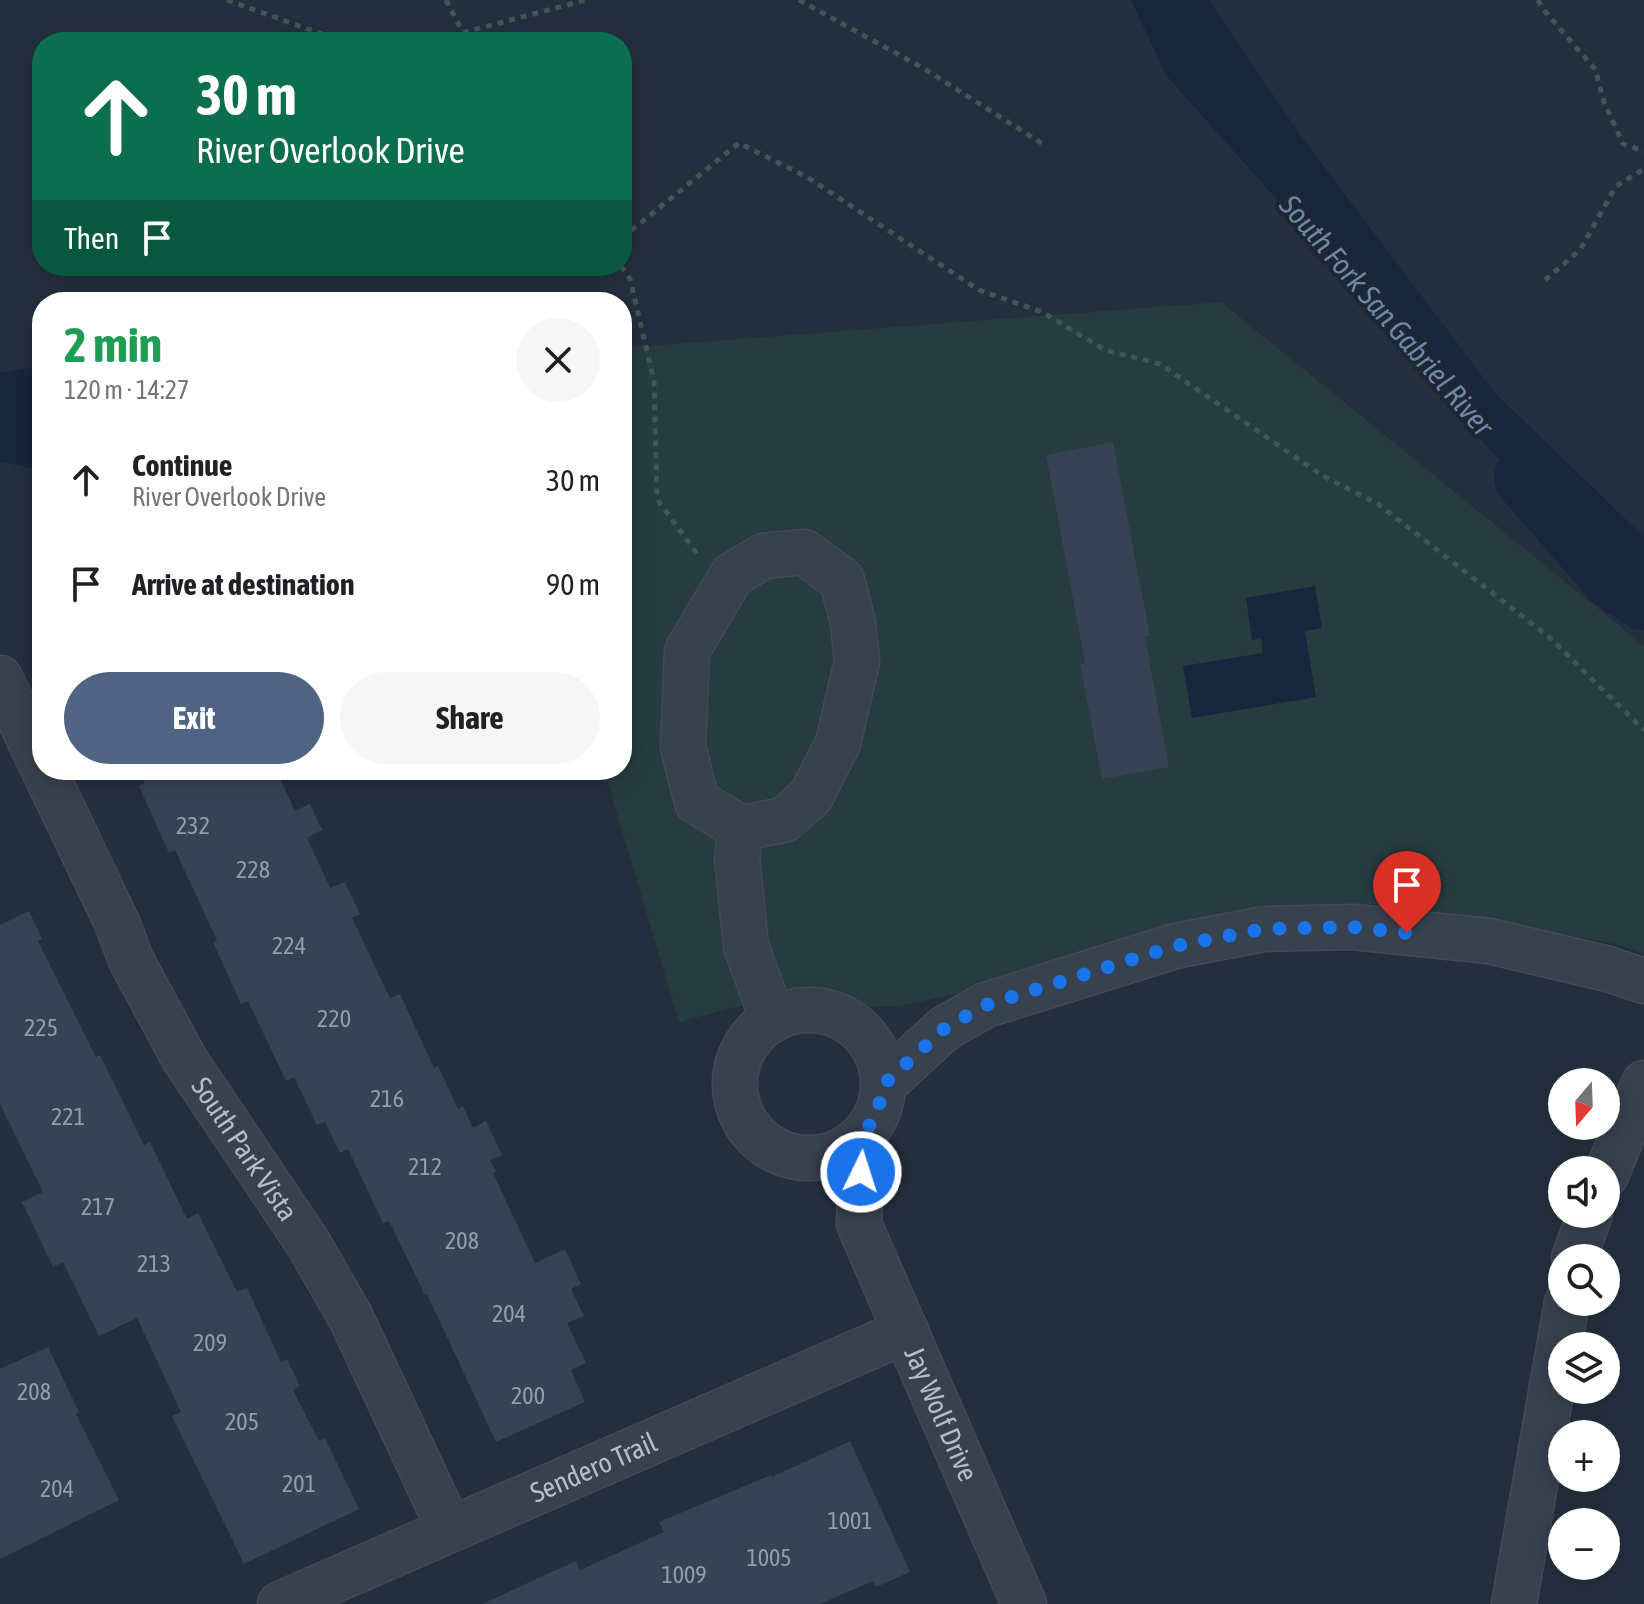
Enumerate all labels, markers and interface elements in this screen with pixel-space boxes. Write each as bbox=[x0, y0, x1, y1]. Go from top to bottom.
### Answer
text: 30 m bbox=[196, 63, 297, 127]
icon: ahead bbox=[64, 64, 168, 168]
text: River Overlook Drive bbox=[196, 129, 465, 171]
water label: South Fork San Gabriel River bbox=[1273, 187, 1501, 443]
icon: arrive bbox=[135, 216, 179, 260]
text: Then bbox=[64, 221, 119, 255]
text: 2 min bbox=[64, 317, 162, 372]
button: close bbox=[516, 318, 600, 402]
text: 120 m · 14:27 bbox=[64, 375, 189, 405]
text: Continue bbox=[132, 448, 232, 482]
icon: ahead bbox=[64, 458, 108, 502]
text: 30 m bbox=[546, 463, 600, 497]
text: River Overlook Drive bbox=[132, 482, 326, 512]
icon: arrive bbox=[64, 562, 108, 606]
text: Arrive at destination bbox=[132, 567, 354, 601]
text: 90 m bbox=[546, 567, 600, 601]
button: Exit bbox=[64, 672, 324, 764]
button: Share bbox=[340, 672, 600, 764]
house number: 232 bbox=[176, 812, 210, 839]
pin bbox=[1373, 851, 1441, 933]
house number: 228 bbox=[236, 856, 270, 883]
icon: arrive bbox=[1385, 863, 1429, 907]
house number: 224 bbox=[272, 932, 306, 959]
house number: 220 bbox=[317, 1005, 351, 1032]
house number: 225 bbox=[24, 1014, 58, 1041]
north arrow bbox=[1548, 1068, 1620, 1140]
map controls bbox=[1548, 1068, 1620, 1580]
street label: South Park Vista bbox=[185, 1071, 304, 1227]
house number: 216 bbox=[370, 1085, 404, 1112]
house number: 221 bbox=[51, 1103, 85, 1130]
position arrow bbox=[819, 1130, 903, 1214]
house number: 212 bbox=[408, 1153, 442, 1180]
button: sound bbox=[1548, 1156, 1620, 1228]
house number: 217 bbox=[81, 1193, 115, 1220]
house number: 208 bbox=[445, 1227, 479, 1254]
button: search bbox=[1548, 1244, 1620, 1316]
house number: 213 bbox=[137, 1250, 171, 1277]
house number: 204 bbox=[492, 1300, 526, 1327]
house number: 209 bbox=[193, 1329, 227, 1356]
button: layers bbox=[1548, 1332, 1620, 1404]
street label: Jay Wolf Drive bbox=[898, 1342, 985, 1486]
house number: 208 bbox=[17, 1378, 51, 1405]
house number: 200 bbox=[511, 1382, 545, 1409]
house number: 205 bbox=[225, 1408, 259, 1435]
button: + bbox=[1548, 1420, 1620, 1492]
street label: Sendero Trail bbox=[525, 1425, 662, 1509]
house number: 201 bbox=[282, 1470, 316, 1497]
house number: 204 bbox=[40, 1475, 74, 1502]
house number: 1001 bbox=[827, 1507, 873, 1534]
button: − bbox=[1548, 1508, 1620, 1580]
house number: 1005 bbox=[746, 1544, 792, 1571]
house number: 1009 bbox=[661, 1561, 707, 1588]

